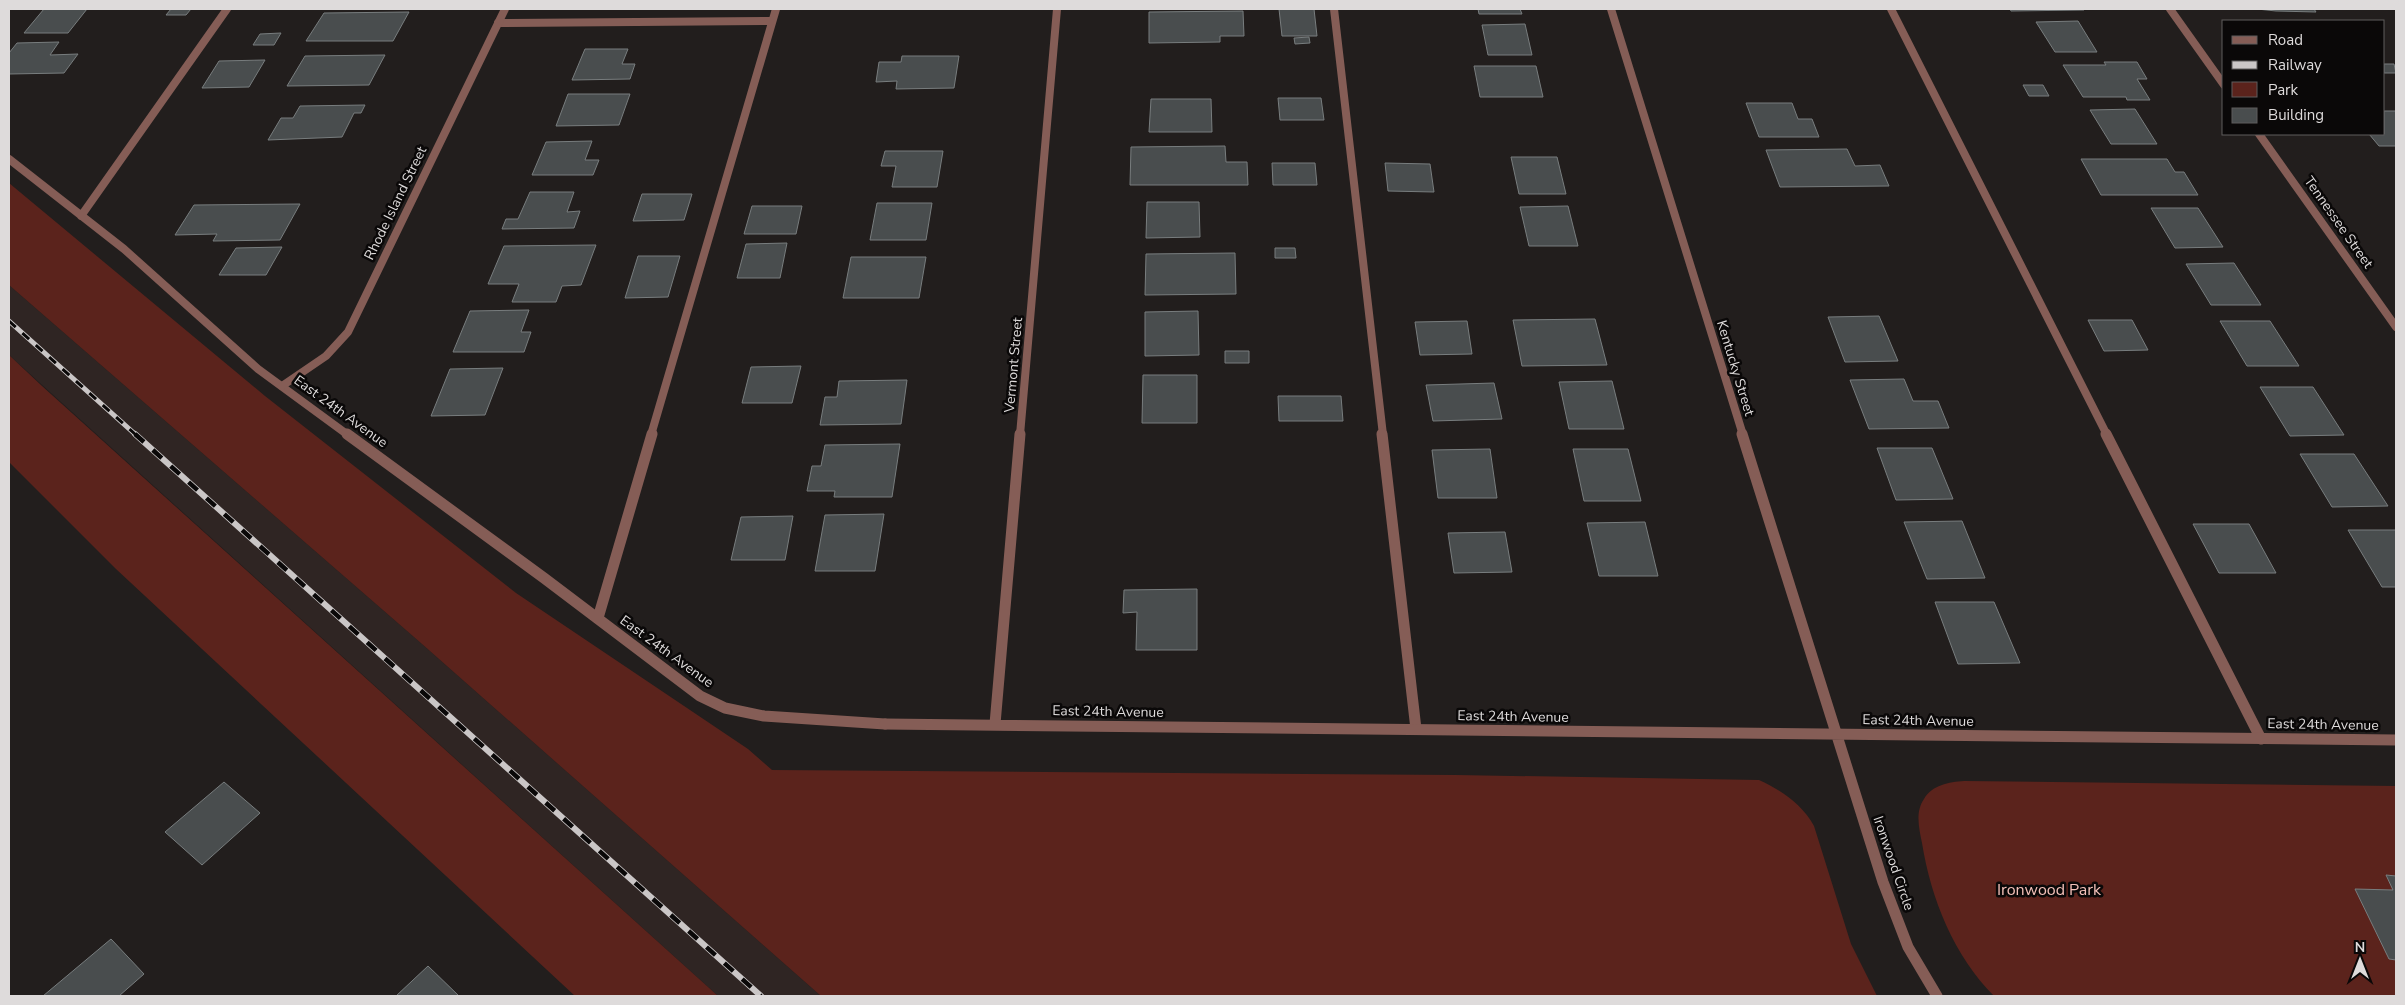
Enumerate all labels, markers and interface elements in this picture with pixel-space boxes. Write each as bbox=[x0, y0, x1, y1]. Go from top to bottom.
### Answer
legend bbox=[2222, 20, 2385, 135]
text: Road bbox=[2268, 30, 2303, 50]
text: Railway bbox=[2268, 55, 2322, 75]
text: Park bbox=[2268, 80, 2298, 100]
text: Building bbox=[2268, 105, 2324, 125]
street label: Rhode Island Street bbox=[360, 143, 431, 263]
street label: Tennessee Street bbox=[2300, 172, 2377, 272]
street label: Vermont Street bbox=[1000, 316, 1027, 415]
street label: Kentucky Street bbox=[1712, 318, 1759, 418]
street label: East 24th Avenue bbox=[290, 371, 391, 452]
street label: East 24th Avenue bbox=[616, 611, 717, 692]
street label: East 24th Avenue bbox=[1052, 701, 1164, 722]
street label: East 24th Avenue bbox=[1457, 706, 1569, 727]
street label: East 24th Avenue bbox=[1862, 710, 1974, 731]
street label: East 24th Avenue bbox=[2267, 714, 2379, 735]
street label: Ironwood Circle bbox=[1868, 813, 1919, 913]
park label: Ironwood Park bbox=[1997, 879, 2102, 901]
north arrow bbox=[2335, 935, 2385, 985]
text: N bbox=[2355, 938, 2365, 957]

